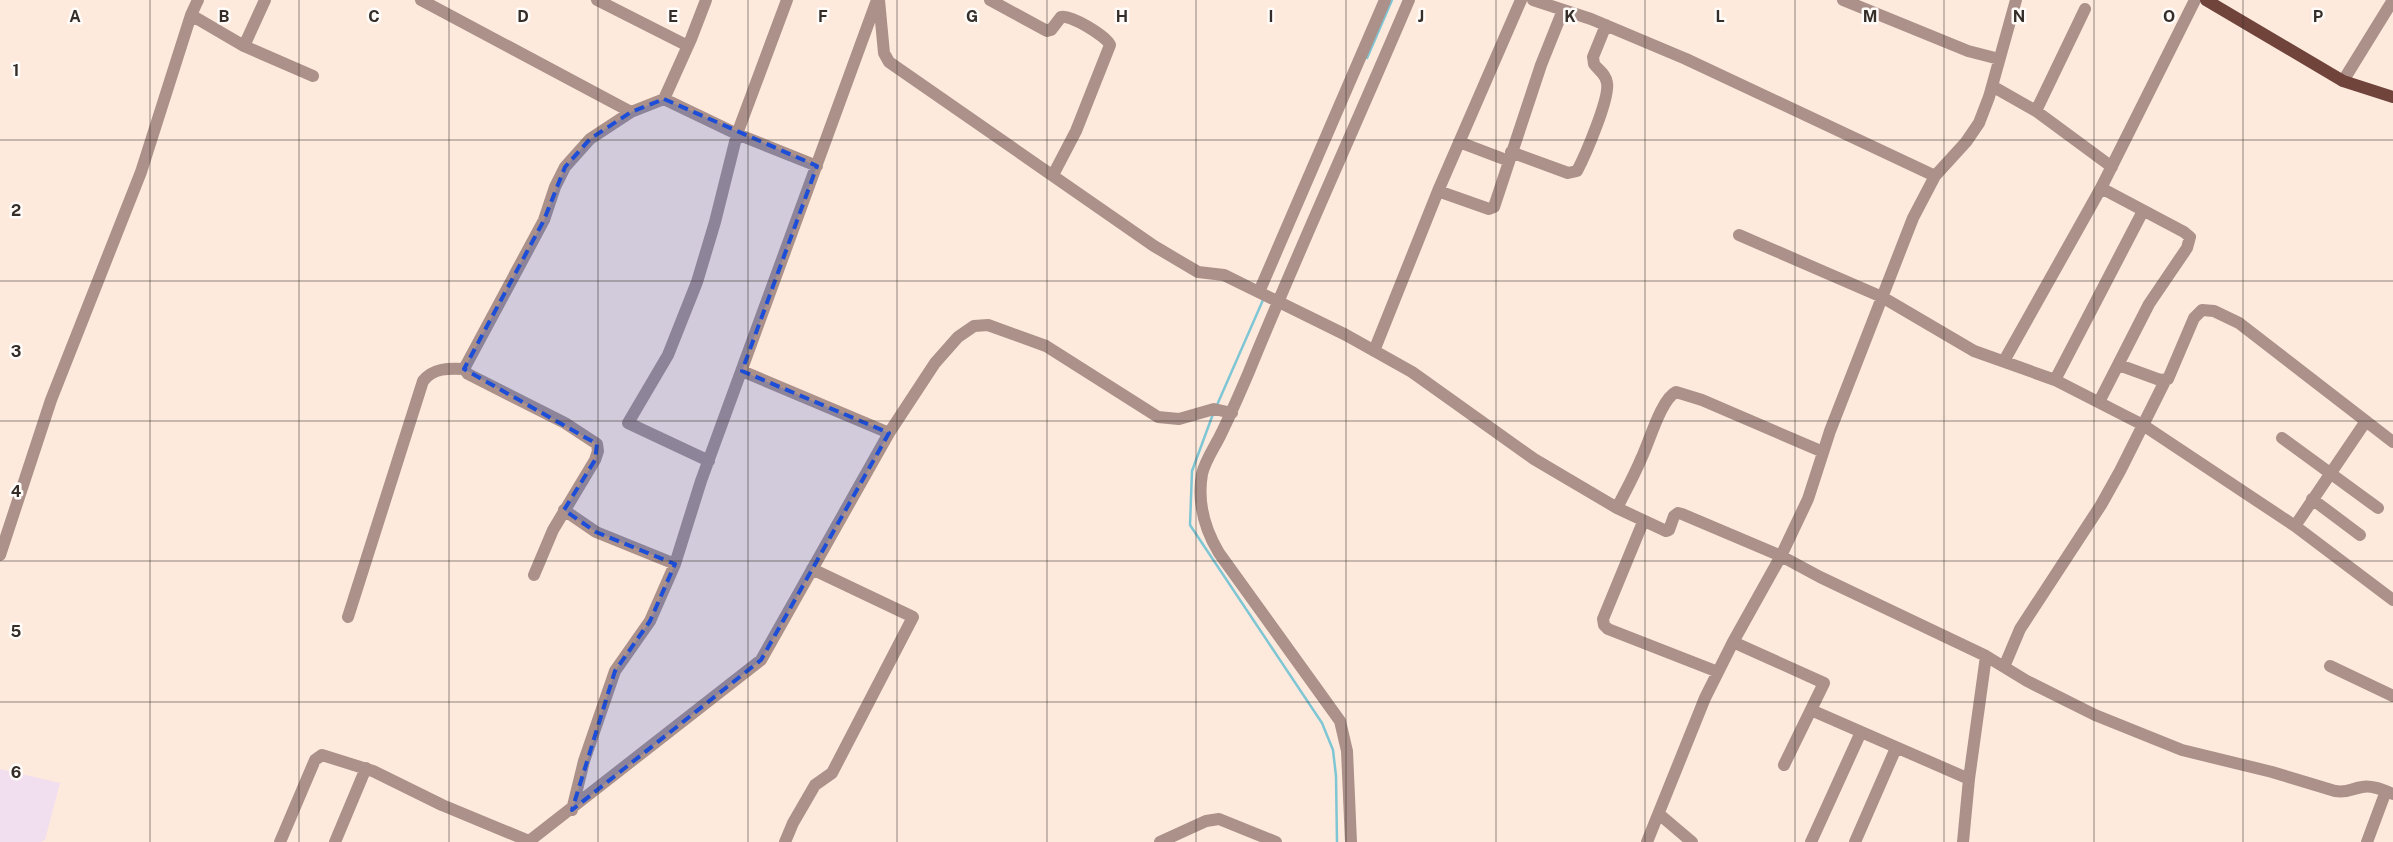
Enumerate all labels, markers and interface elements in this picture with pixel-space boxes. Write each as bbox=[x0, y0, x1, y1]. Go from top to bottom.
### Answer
text: A bbox=[69, 7, 81, 26]
text: B bbox=[219, 7, 230, 26]
text: C bbox=[368, 7, 380, 26]
text: D bbox=[517, 7, 529, 26]
text: E bbox=[668, 7, 678, 26]
text: F bbox=[818, 7, 828, 26]
text: G bbox=[966, 7, 978, 26]
text: H bbox=[1116, 7, 1128, 26]
text: I bbox=[1269, 7, 1273, 26]
text: J bbox=[1418, 7, 1424, 26]
text: K bbox=[1564, 7, 1576, 26]
text: L bbox=[1715, 7, 1725, 26]
text: M bbox=[1863, 7, 1877, 26]
text: N bbox=[2013, 7, 2025, 26]
text: O bbox=[2163, 7, 2175, 26]
text: P bbox=[2313, 7, 2323, 26]
text: 1 bbox=[13, 61, 19, 80]
text: 2 bbox=[11, 201, 21, 220]
text: 3 bbox=[11, 342, 21, 361]
text: 4 bbox=[11, 482, 22, 501]
text: 5 bbox=[11, 622, 22, 641]
text: 6 bbox=[11, 763, 21, 782]

